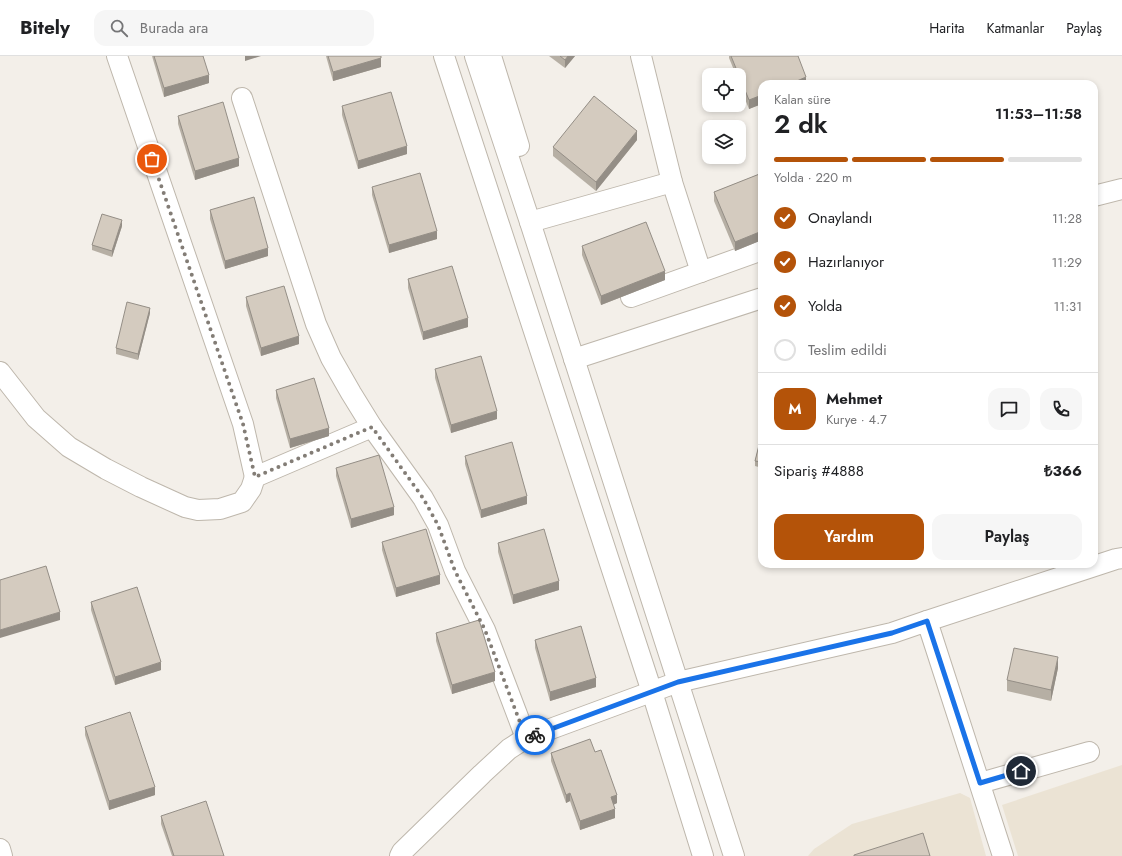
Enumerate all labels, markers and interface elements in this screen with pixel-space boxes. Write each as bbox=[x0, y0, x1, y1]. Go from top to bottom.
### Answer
search box bbox=[94, 10, 374, 46]
text: Bitely bbox=[20, 14, 70, 41]
icon: search bbox=[108, 17, 130, 39]
text: Burada ara bbox=[140, 17, 208, 39]
text: Harita bbox=[929, 18, 965, 38]
text: Katmanlar bbox=[987, 18, 1044, 38]
text: Paylaş bbox=[1066, 18, 1102, 38]
map controls bbox=[702, 68, 746, 164]
button: locate bbox=[702, 68, 746, 112]
text: Kalan süre bbox=[774, 90, 831, 109]
text: 11:53–11:58 bbox=[995, 103, 1082, 125]
text: 2 dk bbox=[774, 105, 828, 143]
button: layers bbox=[702, 120, 746, 164]
pin bbox=[135, 142, 169, 176]
icon: bag bbox=[141, 148, 163, 170]
text: Yolda · 220 m bbox=[774, 168, 852, 187]
icon: check bbox=[774, 207, 796, 229]
text: Onaylandı bbox=[808, 207, 872, 229]
text: 11:28 bbox=[1052, 209, 1082, 228]
icon: check bbox=[774, 251, 796, 273]
text: Hazırlanıyor bbox=[808, 251, 884, 273]
text: 11:29 bbox=[1052, 253, 1082, 272]
icon: check bbox=[774, 295, 796, 317]
text: Yolda bbox=[808, 295, 842, 317]
text: 11:31 bbox=[1053, 297, 1082, 316]
text: Teslim edildi bbox=[808, 339, 887, 361]
text: Mehmet bbox=[826, 388, 882, 410]
button: chat bbox=[988, 388, 1030, 430]
button: phone bbox=[1040, 388, 1082, 430]
text: M bbox=[788, 398, 802, 420]
text: Kurye · 4.7 bbox=[826, 410, 887, 429]
text: Sipariş #4888 bbox=[774, 460, 864, 482]
text: ₺366 bbox=[1044, 460, 1082, 482]
button: Yardım bbox=[774, 514, 924, 560]
button: Paylaş bbox=[932, 514, 1082, 560]
courier bbox=[515, 715, 555, 755]
icon: bike bbox=[524, 724, 546, 746]
pin bbox=[1004, 754, 1038, 788]
icon: home bbox=[1010, 760, 1032, 782]

